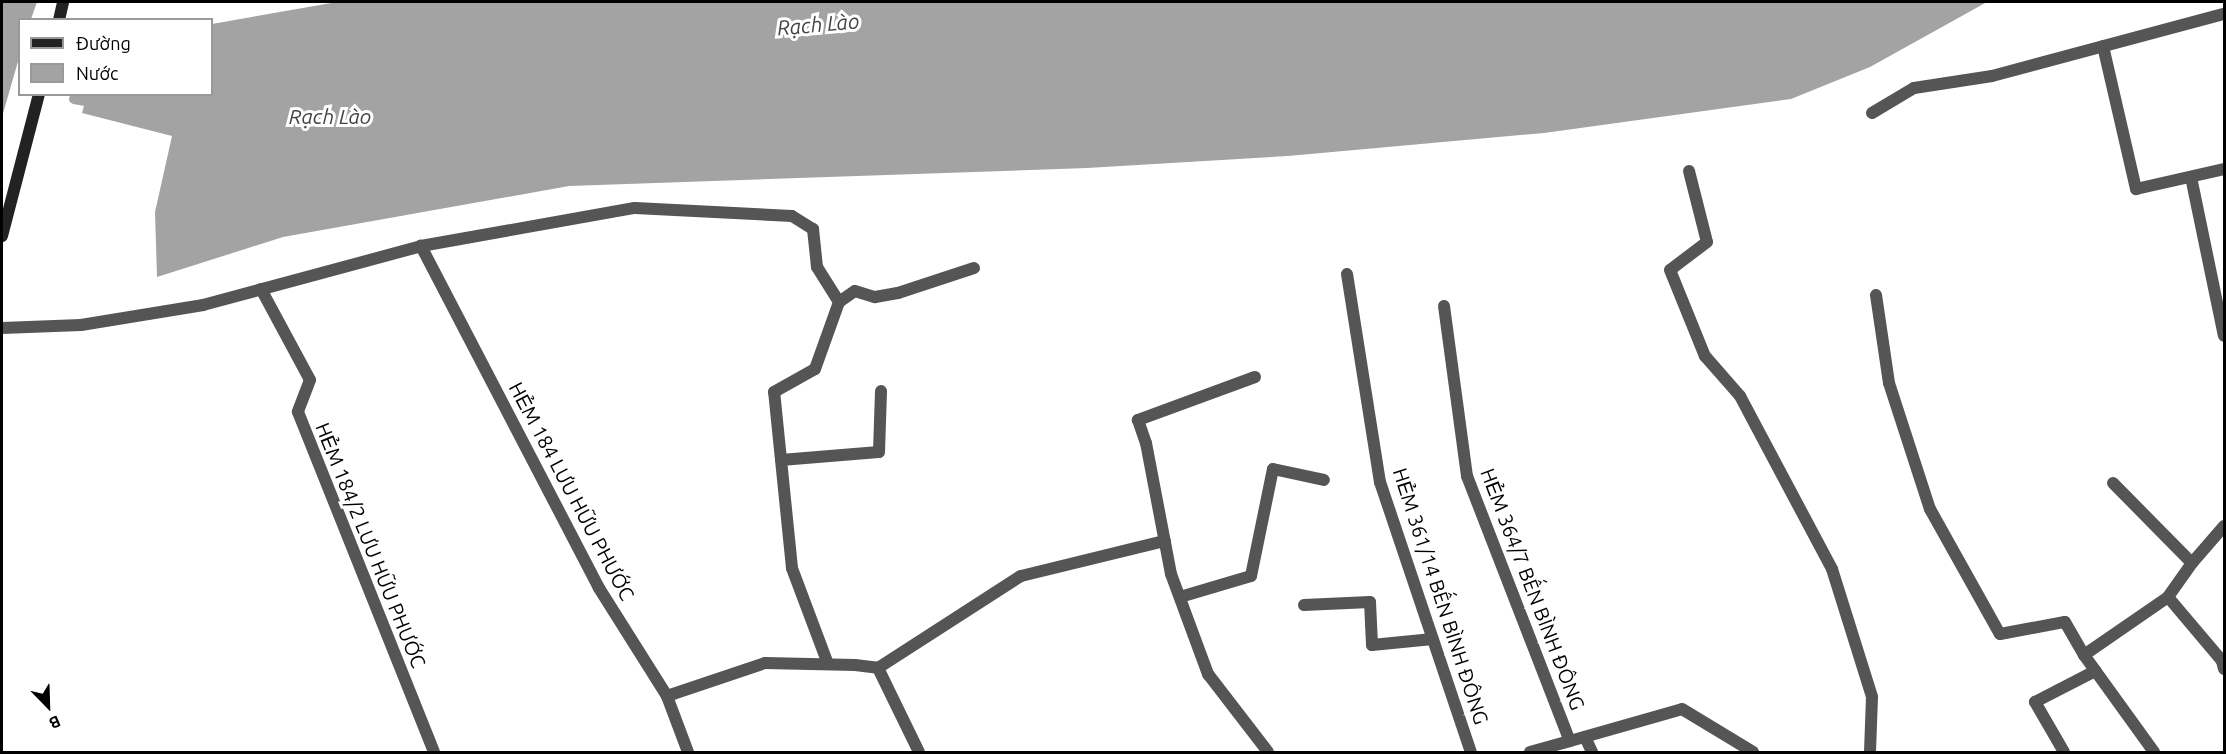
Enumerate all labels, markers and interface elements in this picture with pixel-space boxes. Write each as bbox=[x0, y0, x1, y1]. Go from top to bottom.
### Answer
water label: Rạch Lào bbox=[776, 8, 860, 40]
legend bbox=[18, 18, 213, 96]
text: Đường bbox=[76, 33, 131, 53]
text: Nước bbox=[76, 63, 118, 83]
water label: Rạch Lào bbox=[289, 103, 371, 129]
street label: HẺM 184 LƯU HỮU PHƯỚC bbox=[504, 378, 640, 604]
street label: HẺM 184/2 LƯU HỮU PHƯỚC bbox=[311, 419, 431, 671]
street label: HẺM 361/14 BẾN BÌNH ĐÔNG bbox=[1388, 465, 1494, 727]
street label: HẺM 364/7 BẾN BÌNH ĐÔNG bbox=[1476, 465, 1590, 713]
north arrow bbox=[18, 676, 78, 736]
text: B bbox=[47, 712, 63, 733]

